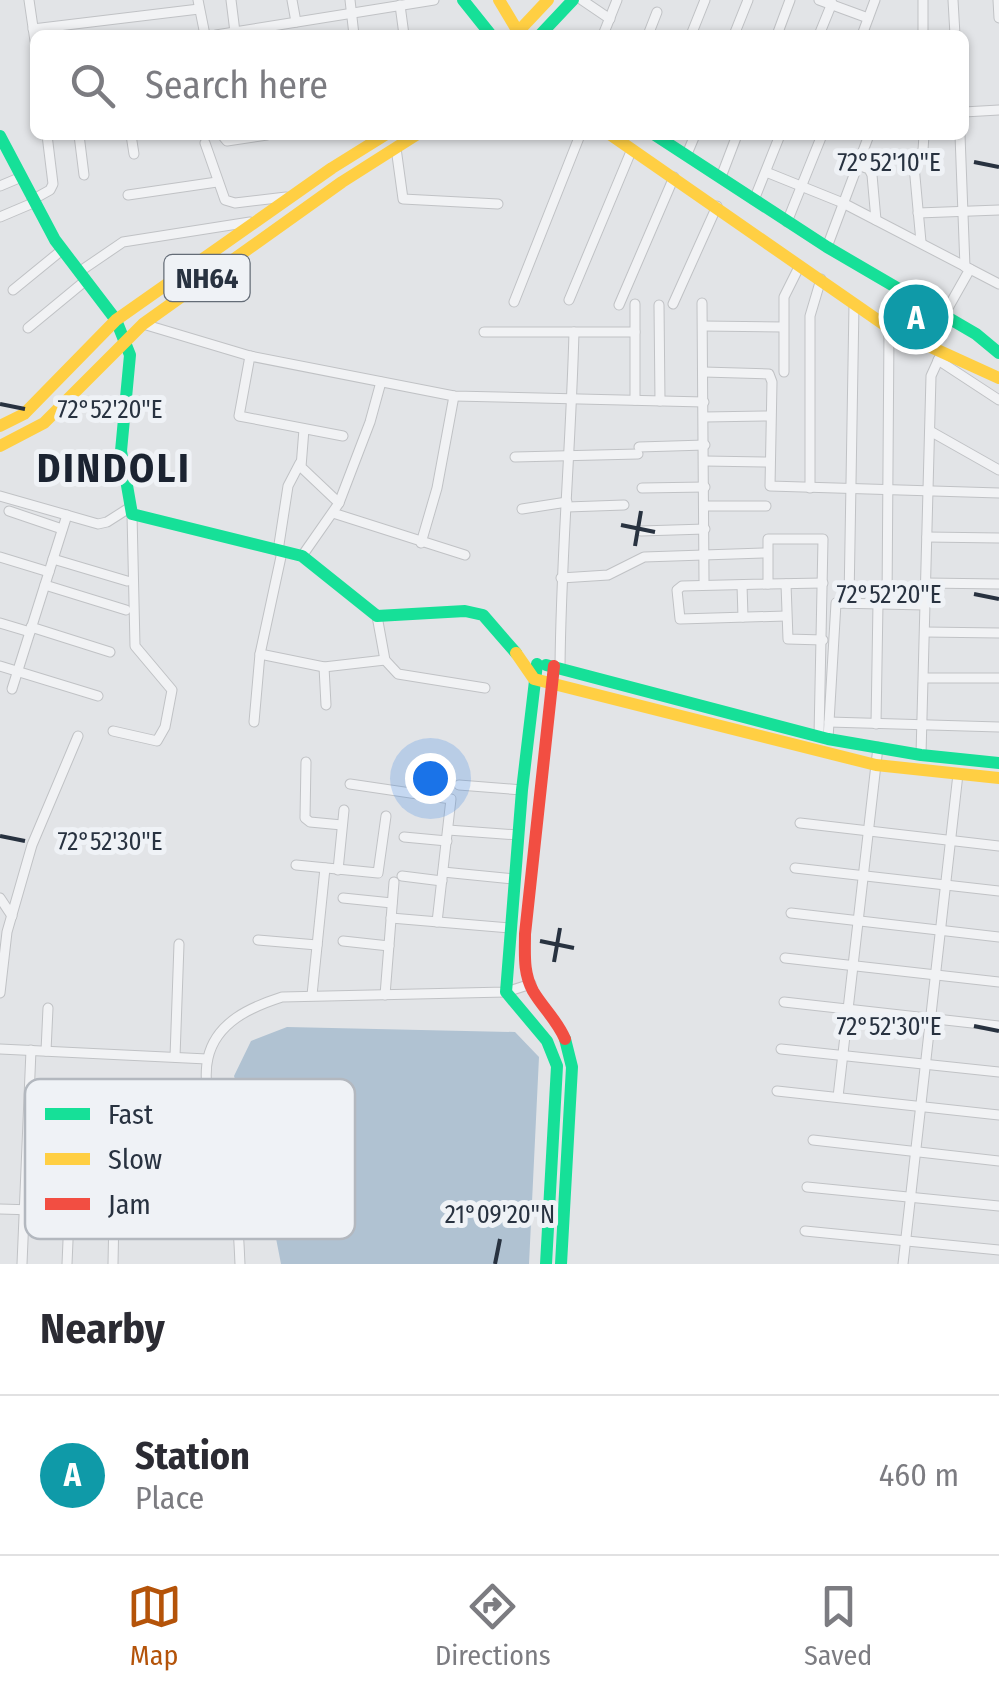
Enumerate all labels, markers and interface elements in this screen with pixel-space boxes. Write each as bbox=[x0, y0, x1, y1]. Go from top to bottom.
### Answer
search box bbox=[30, 30, 969, 140]
icon: search bbox=[65, 58, 120, 113]
text: Search here bbox=[145, 62, 328, 108]
text: 72°52'10"E bbox=[837, 148, 941, 178]
road number: NH64 bbox=[164, 255, 250, 301]
pin: A bbox=[884, 280, 948, 354]
text: 72°52'20"E bbox=[58, 395, 162, 425]
district label: DINDOLI bbox=[37, 445, 191, 493]
text: 72°52'20"E bbox=[837, 580, 941, 610]
your location bbox=[405, 753, 456, 804]
text: 72°52'30"E bbox=[57, 827, 163, 857]
text: 72°52'30"E bbox=[836, 1012, 942, 1042]
legend bbox=[25, 1079, 355, 1239]
text: Fast bbox=[108, 1098, 154, 1131]
text: Slow bbox=[108, 1143, 162, 1176]
text: Jam bbox=[108, 1188, 151, 1221]
text: 21°09'20"N bbox=[445, 1200, 555, 1230]
text: Nearby bbox=[40, 1304, 165, 1354]
text: Station bbox=[135, 1433, 250, 1479]
text: A bbox=[64, 1456, 81, 1494]
text: 460 m bbox=[879, 1456, 959, 1494]
text: Place bbox=[135, 1479, 204, 1517]
tab: Map bbox=[127, 1579, 182, 1672]
tab: Directions bbox=[435, 1579, 551, 1672]
tab: Saved bbox=[804, 1579, 872, 1672]

